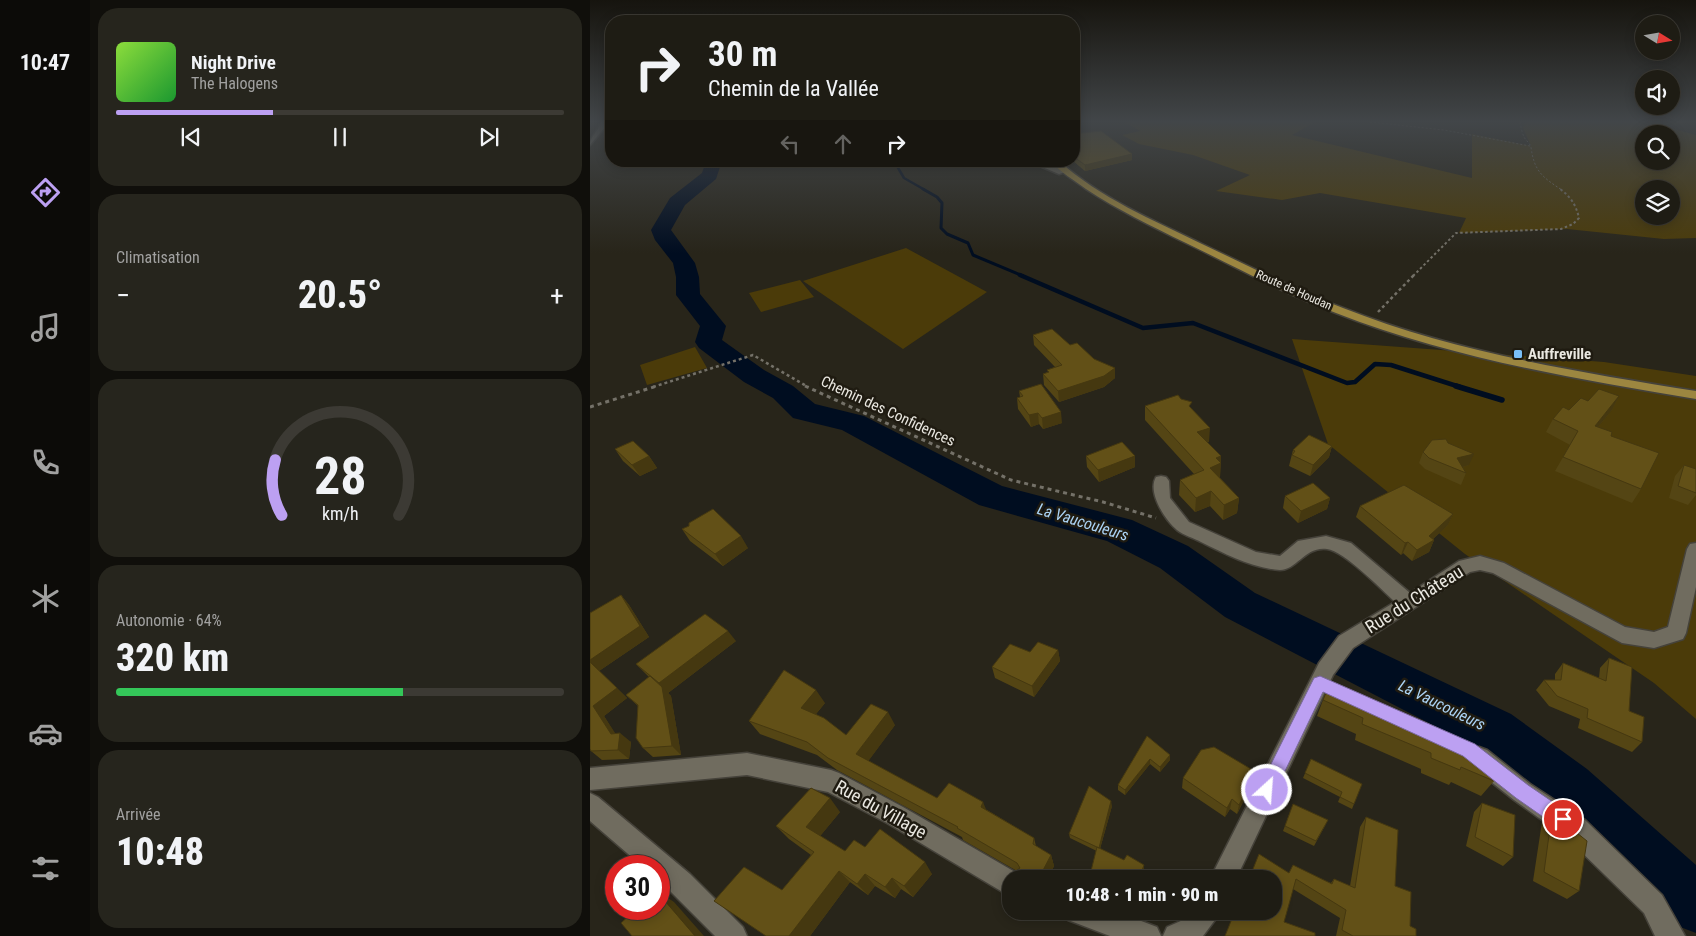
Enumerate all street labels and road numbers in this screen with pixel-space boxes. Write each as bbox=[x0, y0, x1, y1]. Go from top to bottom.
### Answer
street label: Route de Houdan bbox=[1254, 267, 1334, 313]
street label: Chemin des Confidences bbox=[818, 372, 958, 450]
street label: Rue du Château bbox=[1361, 561, 1467, 637]
street label: Rue du Village bbox=[832, 775, 930, 843]

